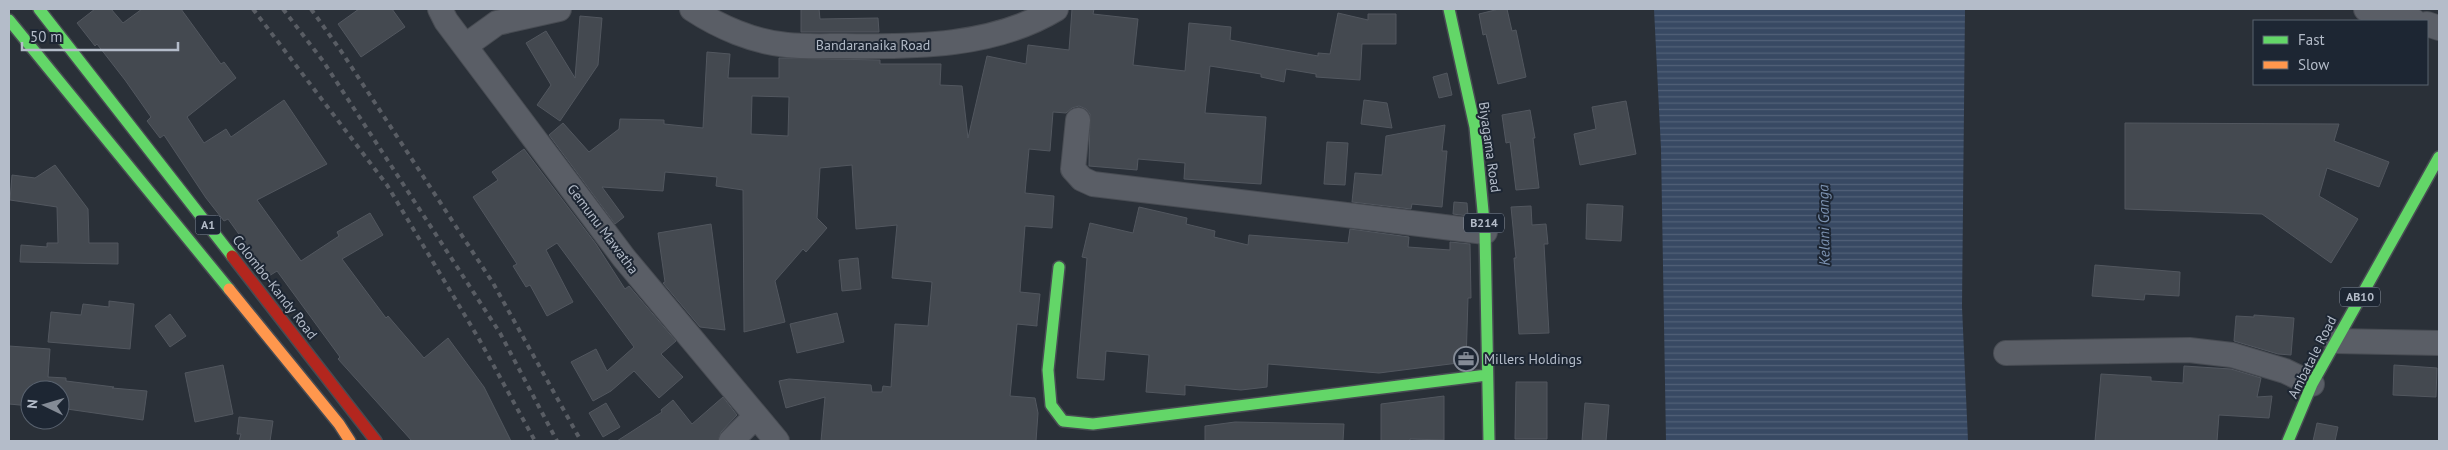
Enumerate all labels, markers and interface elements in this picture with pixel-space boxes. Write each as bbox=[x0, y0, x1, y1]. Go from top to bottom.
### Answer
scale bar bbox=[22, 20, 179, 52]
legend bbox=[2253, 20, 2428, 85]
text: 50 m bbox=[30, 27, 63, 46]
text: Fast bbox=[2298, 30, 2325, 49]
street label: Bandaranaika Road bbox=[816, 36, 930, 54]
text: Slow bbox=[2298, 55, 2329, 74]
street label: Biyagama Road bbox=[1475, 100, 1505, 194]
street label: Gemunu Mawatha bbox=[563, 180, 643, 278]
water label: Kelani Ganga bbox=[1813, 184, 1834, 266]
road number: B214 bbox=[1464, 214, 1504, 232]
road number: A1 bbox=[196, 216, 220, 234]
street label: Colombo-Kandy Road bbox=[229, 231, 321, 343]
road number: AB10 bbox=[2340, 288, 2380, 306]
street label: Ambatale Road bbox=[2283, 313, 2341, 401]
office icon: Millers Holdings bbox=[1453, 346, 1479, 372]
place label: Millers Holdings bbox=[1484, 350, 1582, 368]
north arrow bbox=[20, 380, 70, 430]
text: N bbox=[23, 398, 41, 409]

